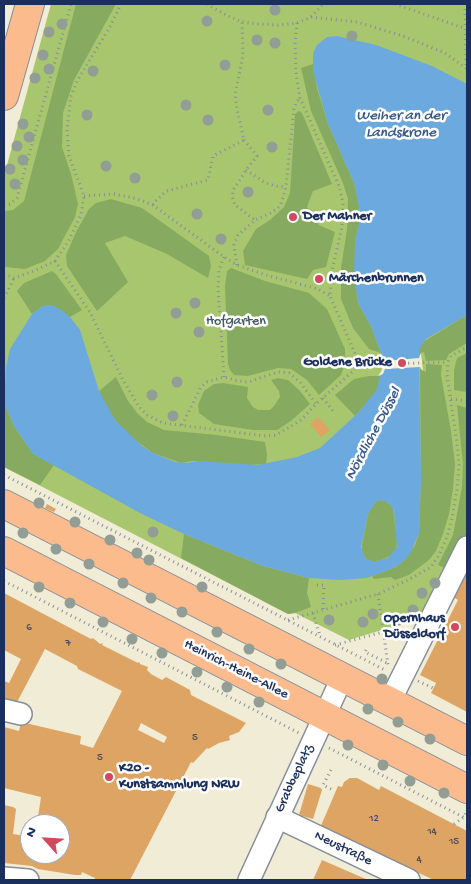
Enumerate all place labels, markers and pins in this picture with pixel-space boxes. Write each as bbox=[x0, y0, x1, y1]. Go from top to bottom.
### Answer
place label: Der Mahner bbox=[303, 209, 371, 225]
marker: Der Mahner bbox=[287, 211, 299, 223]
place label: Märchenbrunnen bbox=[329, 271, 424, 287]
marker: Märchenbrunnen bbox=[313, 273, 325, 285]
place label: Goldene Brücke bbox=[303, 355, 392, 371]
marker: Goldene Brücke bbox=[396, 357, 408, 369]
place label: Opernhaus Düsseldorf bbox=[384, 611, 445, 644]
marker: Opernhaus Düsseldorf bbox=[449, 621, 461, 633]
place label: K20 - Kunstsammlung NRW bbox=[119, 761, 240, 794]
marker: K20 - Kunstsammlung NRW bbox=[103, 771, 115, 783]

